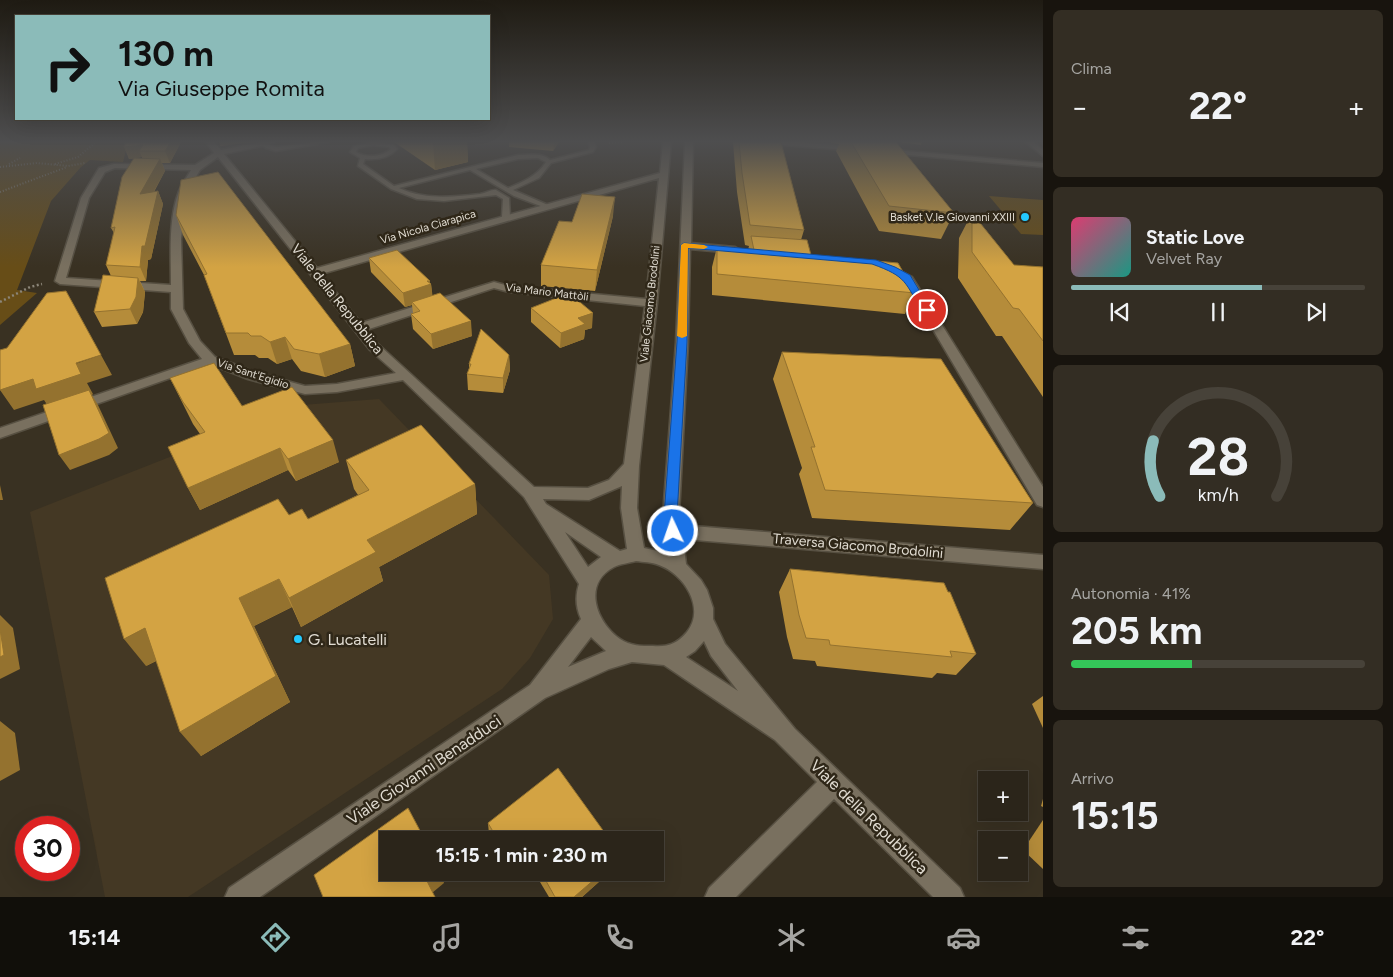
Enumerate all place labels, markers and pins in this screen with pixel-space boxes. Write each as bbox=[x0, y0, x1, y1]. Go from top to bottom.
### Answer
place label: Basket V.le Giovanni XXIII bbox=[890, 211, 1015, 224]
marker: Basket V.le Giovanni XXIII bbox=[1019, 211, 1031, 223]
pin bbox=[906, 289, 948, 331]
place label: G. Lucatelli bbox=[308, 630, 387, 649]
marker: G. Lucatelli bbox=[292, 633, 304, 645]

